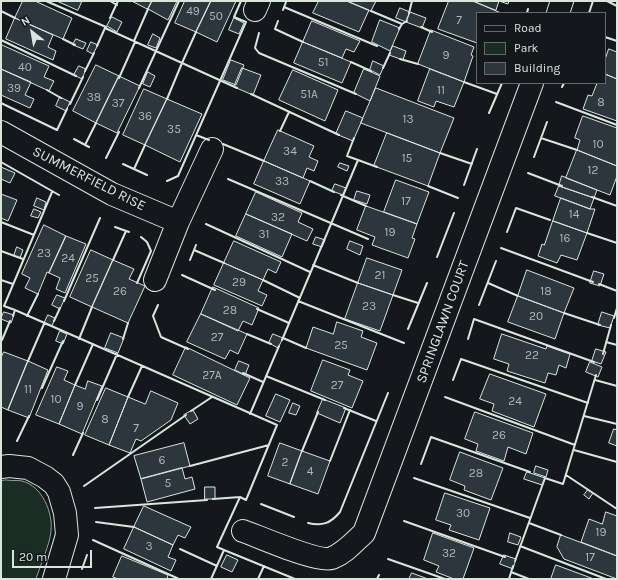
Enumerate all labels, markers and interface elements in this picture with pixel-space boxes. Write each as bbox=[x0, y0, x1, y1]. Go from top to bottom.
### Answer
house number: 49 bbox=[186, 5, 200, 19]
house number: 50 bbox=[209, 10, 223, 24]
north arrow bbox=[12, 12, 52, 52]
legend bbox=[476, 12, 606, 84]
text: N bbox=[19, 14, 32, 29]
house number: 7 bbox=[456, 14, 462, 28]
text: Road bbox=[514, 21, 542, 35]
text: Park bbox=[514, 41, 538, 55]
house number: 9 bbox=[443, 49, 449, 63]
house number: 51 bbox=[318, 56, 328, 70]
house number: 40 bbox=[18, 61, 32, 75]
text: Building bbox=[514, 61, 560, 75]
house number: 39 bbox=[7, 82, 21, 96]
house number: 11 bbox=[437, 84, 445, 98]
house number: 51A bbox=[300, 88, 318, 102]
house number: 38 bbox=[87, 91, 101, 105]
house number: 8 bbox=[597, 96, 605, 110]
house number: 37 bbox=[112, 97, 124, 111]
house number: 36 bbox=[138, 110, 152, 124]
house number: 13 bbox=[402, 113, 414, 127]
house number: 35 bbox=[167, 123, 181, 137]
house number: 10 bbox=[592, 138, 604, 152]
street label: SUMMERFIELD RISE bbox=[30, 143, 148, 215]
house number: 34 bbox=[283, 145, 297, 159]
house number: 15 bbox=[402, 152, 412, 166]
house number: 12 bbox=[588, 164, 598, 178]
house number: 33 bbox=[275, 175, 289, 189]
house number: 17 bbox=[401, 195, 411, 209]
house number: 14 bbox=[569, 208, 579, 222]
house number: 32 bbox=[271, 211, 285, 225]
house number: 19 bbox=[385, 226, 395, 240]
house number: 31 bbox=[258, 228, 270, 242]
house number: 16 bbox=[560, 232, 570, 246]
house number: 23 bbox=[37, 247, 51, 261]
house number: 24 bbox=[61, 252, 75, 266]
street label: SPRINGLAWN COURT bbox=[413, 258, 473, 386]
house number: 21 bbox=[375, 269, 385, 283]
house number: 25 bbox=[85, 272, 99, 286]
house number: 29 bbox=[232, 276, 246, 290]
house number: 26 bbox=[113, 285, 127, 299]
house number: 18 bbox=[540, 285, 552, 299]
house number: 23 bbox=[362, 300, 376, 314]
house number: 28 bbox=[223, 304, 237, 318]
house number: 20 bbox=[529, 310, 543, 324]
house number: 27 bbox=[211, 331, 223, 345]
house number: 25 bbox=[334, 339, 348, 353]
house number: 22 bbox=[525, 349, 539, 363]
house number: 27A bbox=[202, 369, 222, 383]
house number: 27 bbox=[331, 379, 343, 393]
house number: 11 bbox=[24, 383, 32, 397]
house number: 10 bbox=[50, 393, 62, 407]
house number: 24 bbox=[508, 395, 522, 409]
house number: 9 bbox=[77, 400, 83, 414]
house number: 8 bbox=[101, 413, 109, 427]
house number: 7 bbox=[133, 422, 139, 436]
house number: 26 bbox=[492, 429, 506, 443]
house number: 6 bbox=[159, 454, 165, 468]
house number: 2 bbox=[282, 456, 288, 470]
house number: 4 bbox=[307, 465, 313, 479]
house number: 28 bbox=[469, 467, 483, 481]
house number: 5 bbox=[165, 477, 171, 491]
house number: 30 bbox=[456, 507, 470, 521]
house number: 19 bbox=[596, 526, 606, 540]
house number: 3 bbox=[145, 540, 153, 554]
scale bar bbox=[14, 542, 94, 568]
house number: 32 bbox=[442, 547, 456, 561]
text: 20 m bbox=[19, 550, 47, 564]
house number: 17 bbox=[585, 551, 595, 565]

